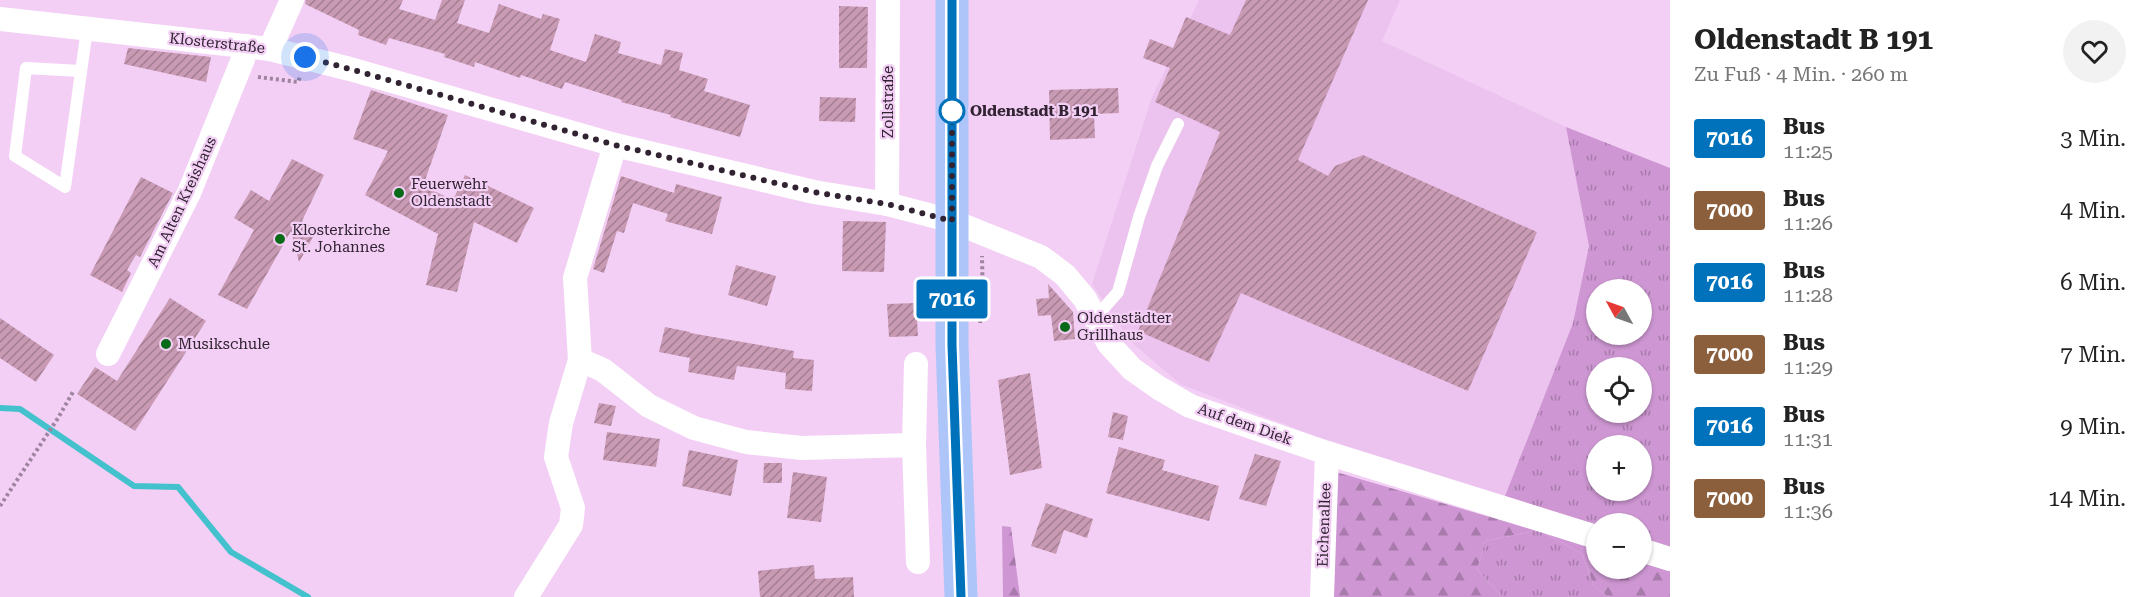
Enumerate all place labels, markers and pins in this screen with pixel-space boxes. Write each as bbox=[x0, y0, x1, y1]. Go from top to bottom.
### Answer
marker: Oldenstadt B 191 bbox=[939, 98, 965, 124]
place label: Oldenstadt B 191 bbox=[970, 102, 1099, 120]
place label: Feuerwehr Oldenstadt bbox=[411, 175, 491, 210]
marker: Feuerwehr Oldenstadt bbox=[392, 186, 406, 200]
place label: Klosterkirche St. Johannes bbox=[292, 221, 390, 256]
marker: Klosterkirche St. Johannes bbox=[273, 232, 287, 246]
place label: Oldenstädter Grillhaus bbox=[1077, 309, 1171, 344]
marker: Oldenstädter Grillhaus bbox=[1058, 320, 1072, 334]
place label: Musikschule bbox=[178, 335, 270, 353]
marker: Musikschule bbox=[159, 337, 173, 351]

